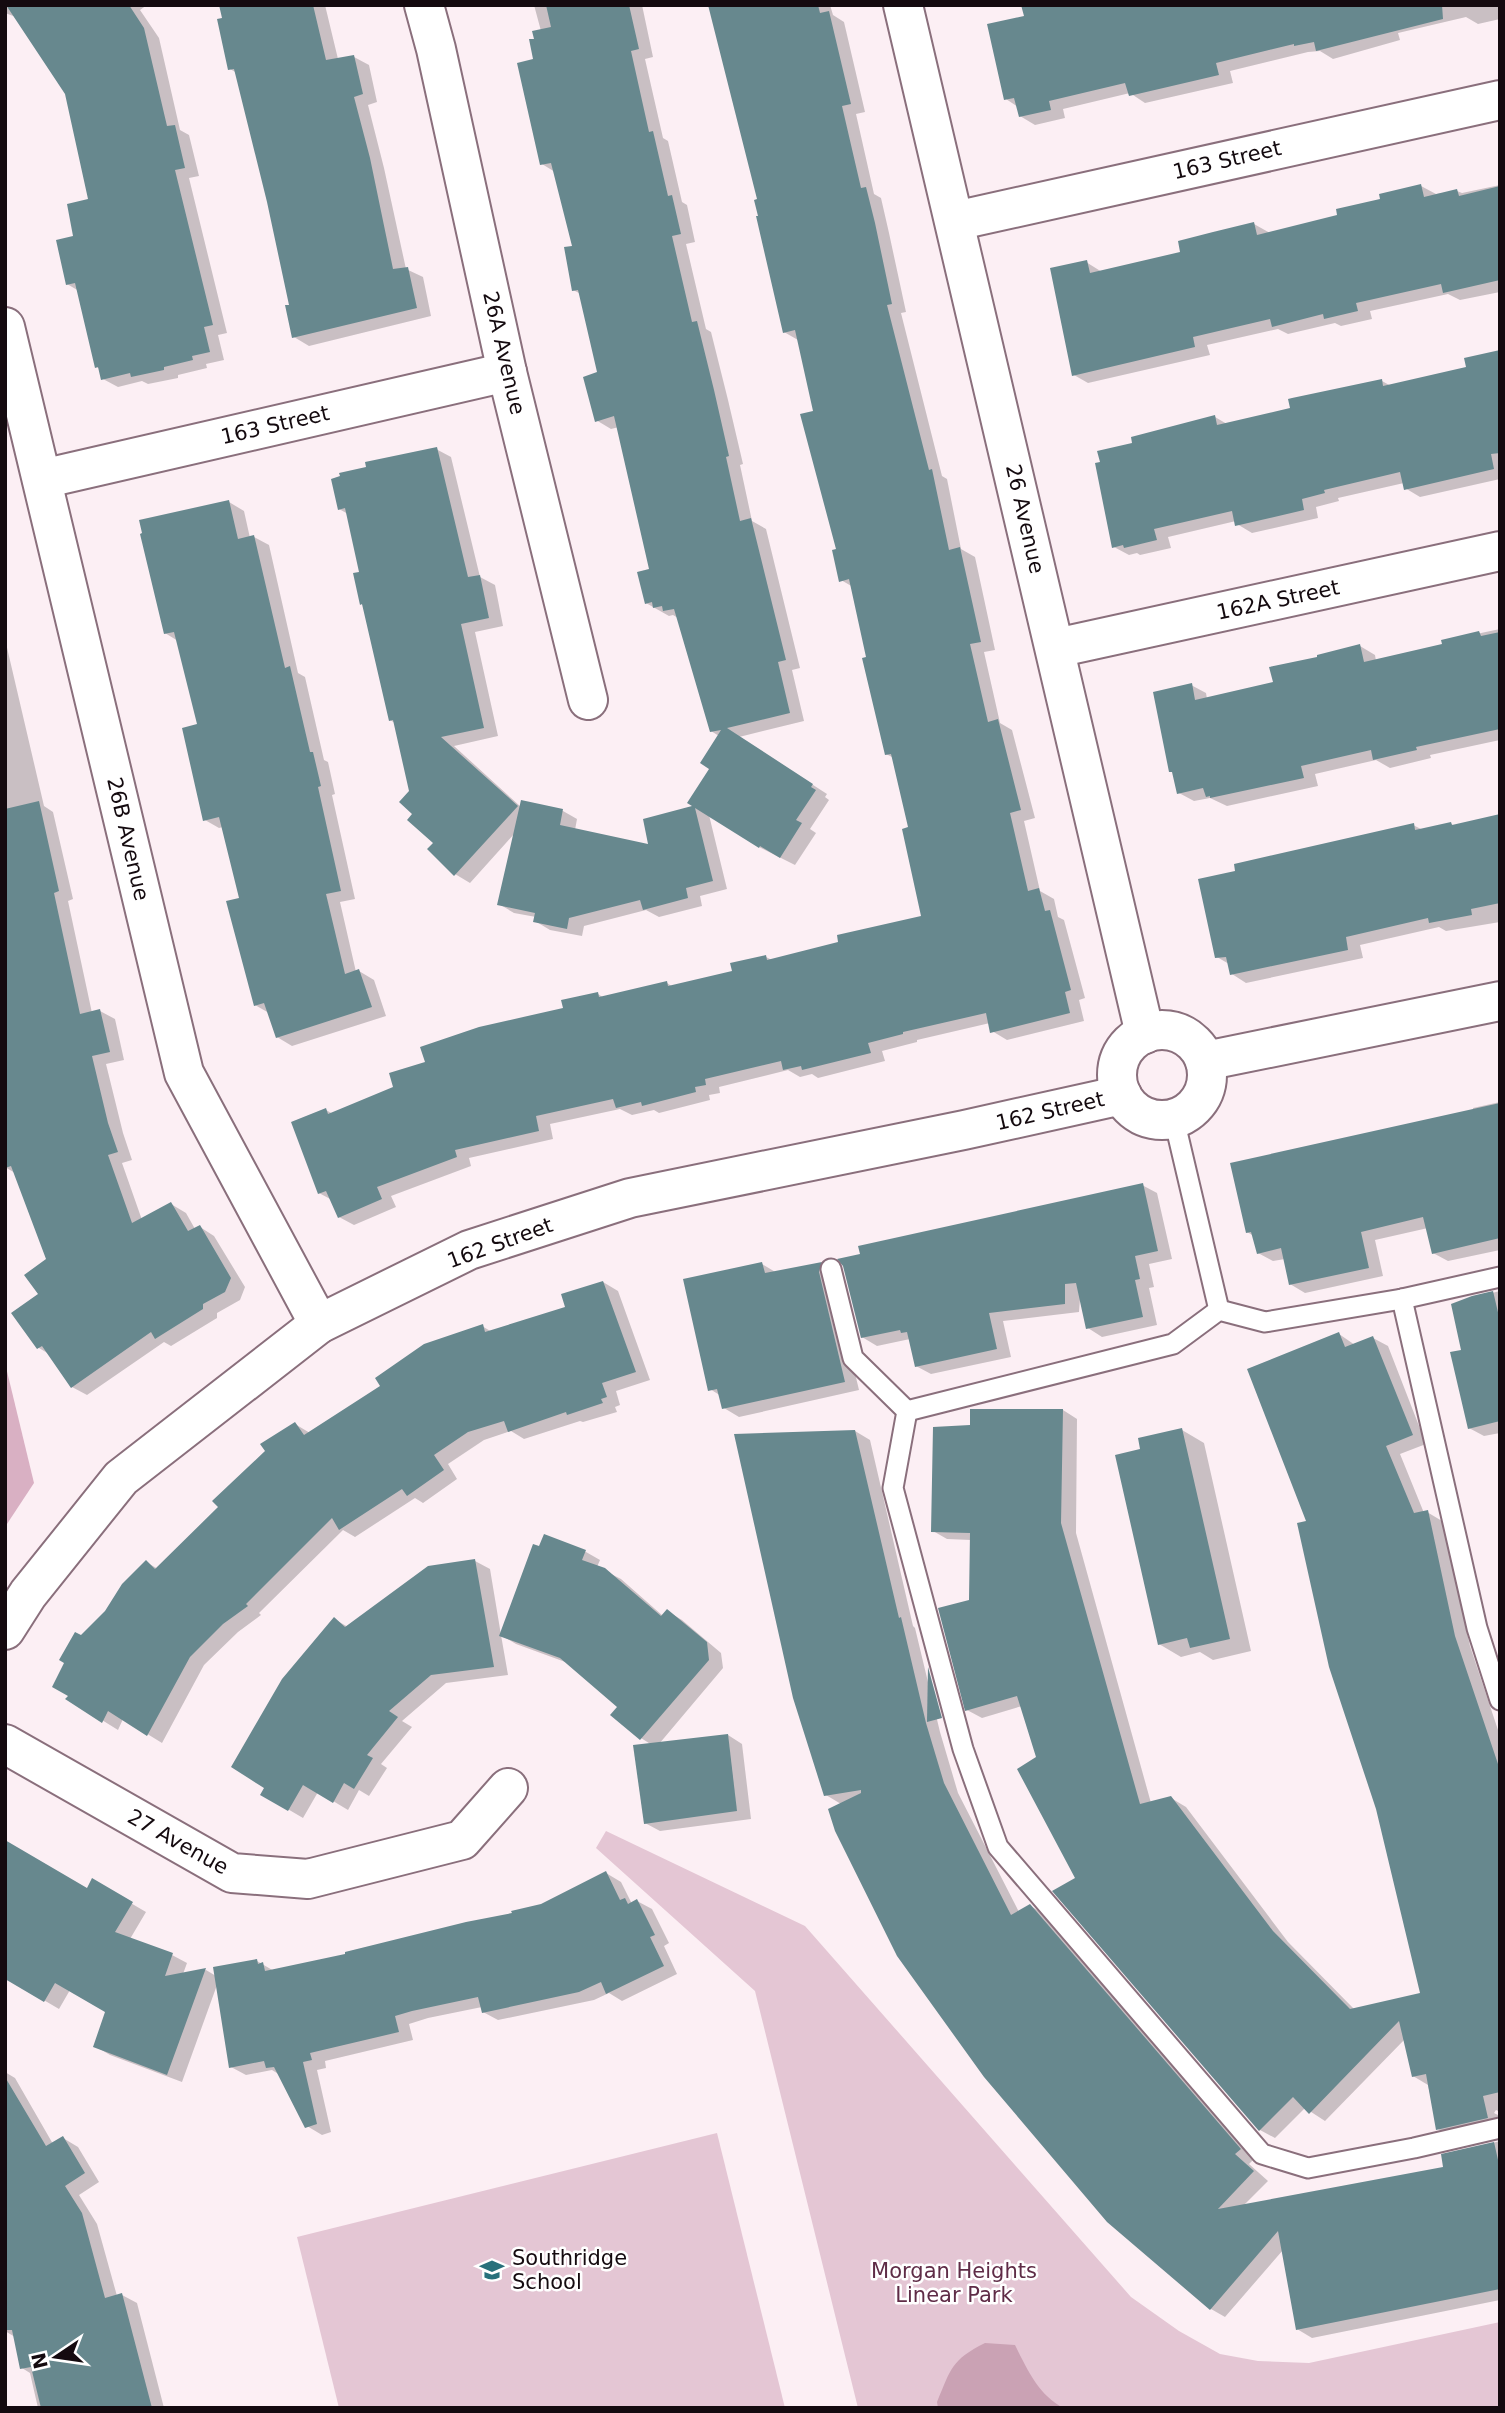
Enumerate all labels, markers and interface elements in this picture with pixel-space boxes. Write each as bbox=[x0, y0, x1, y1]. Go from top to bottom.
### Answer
street label: 163 Street bbox=[1170, 136, 1284, 184]
street label: 26A Avenue bbox=[478, 289, 530, 417]
street label: 163 Street bbox=[218, 401, 332, 449]
street label: 26 Avenue bbox=[1001, 462, 1049, 576]
street label: 162A Street bbox=[1214, 575, 1342, 625]
street label: 26B Avenue bbox=[102, 775, 154, 903]
street label: 162 Street bbox=[993, 1087, 1107, 1135]
street label: 162 Street bbox=[444, 1213, 556, 1273]
street label: 27 Avenue bbox=[123, 1804, 233, 1880]
place label: Southridge School bbox=[512, 2246, 627, 2294]
school or university icon: Southridge School bbox=[478, 2256, 506, 2284]
park label: Morgan Heights Linear Park bbox=[871, 2259, 1037, 2307]
north arrow bbox=[21, 2322, 91, 2392]
text: N bbox=[27, 2351, 52, 2371]

